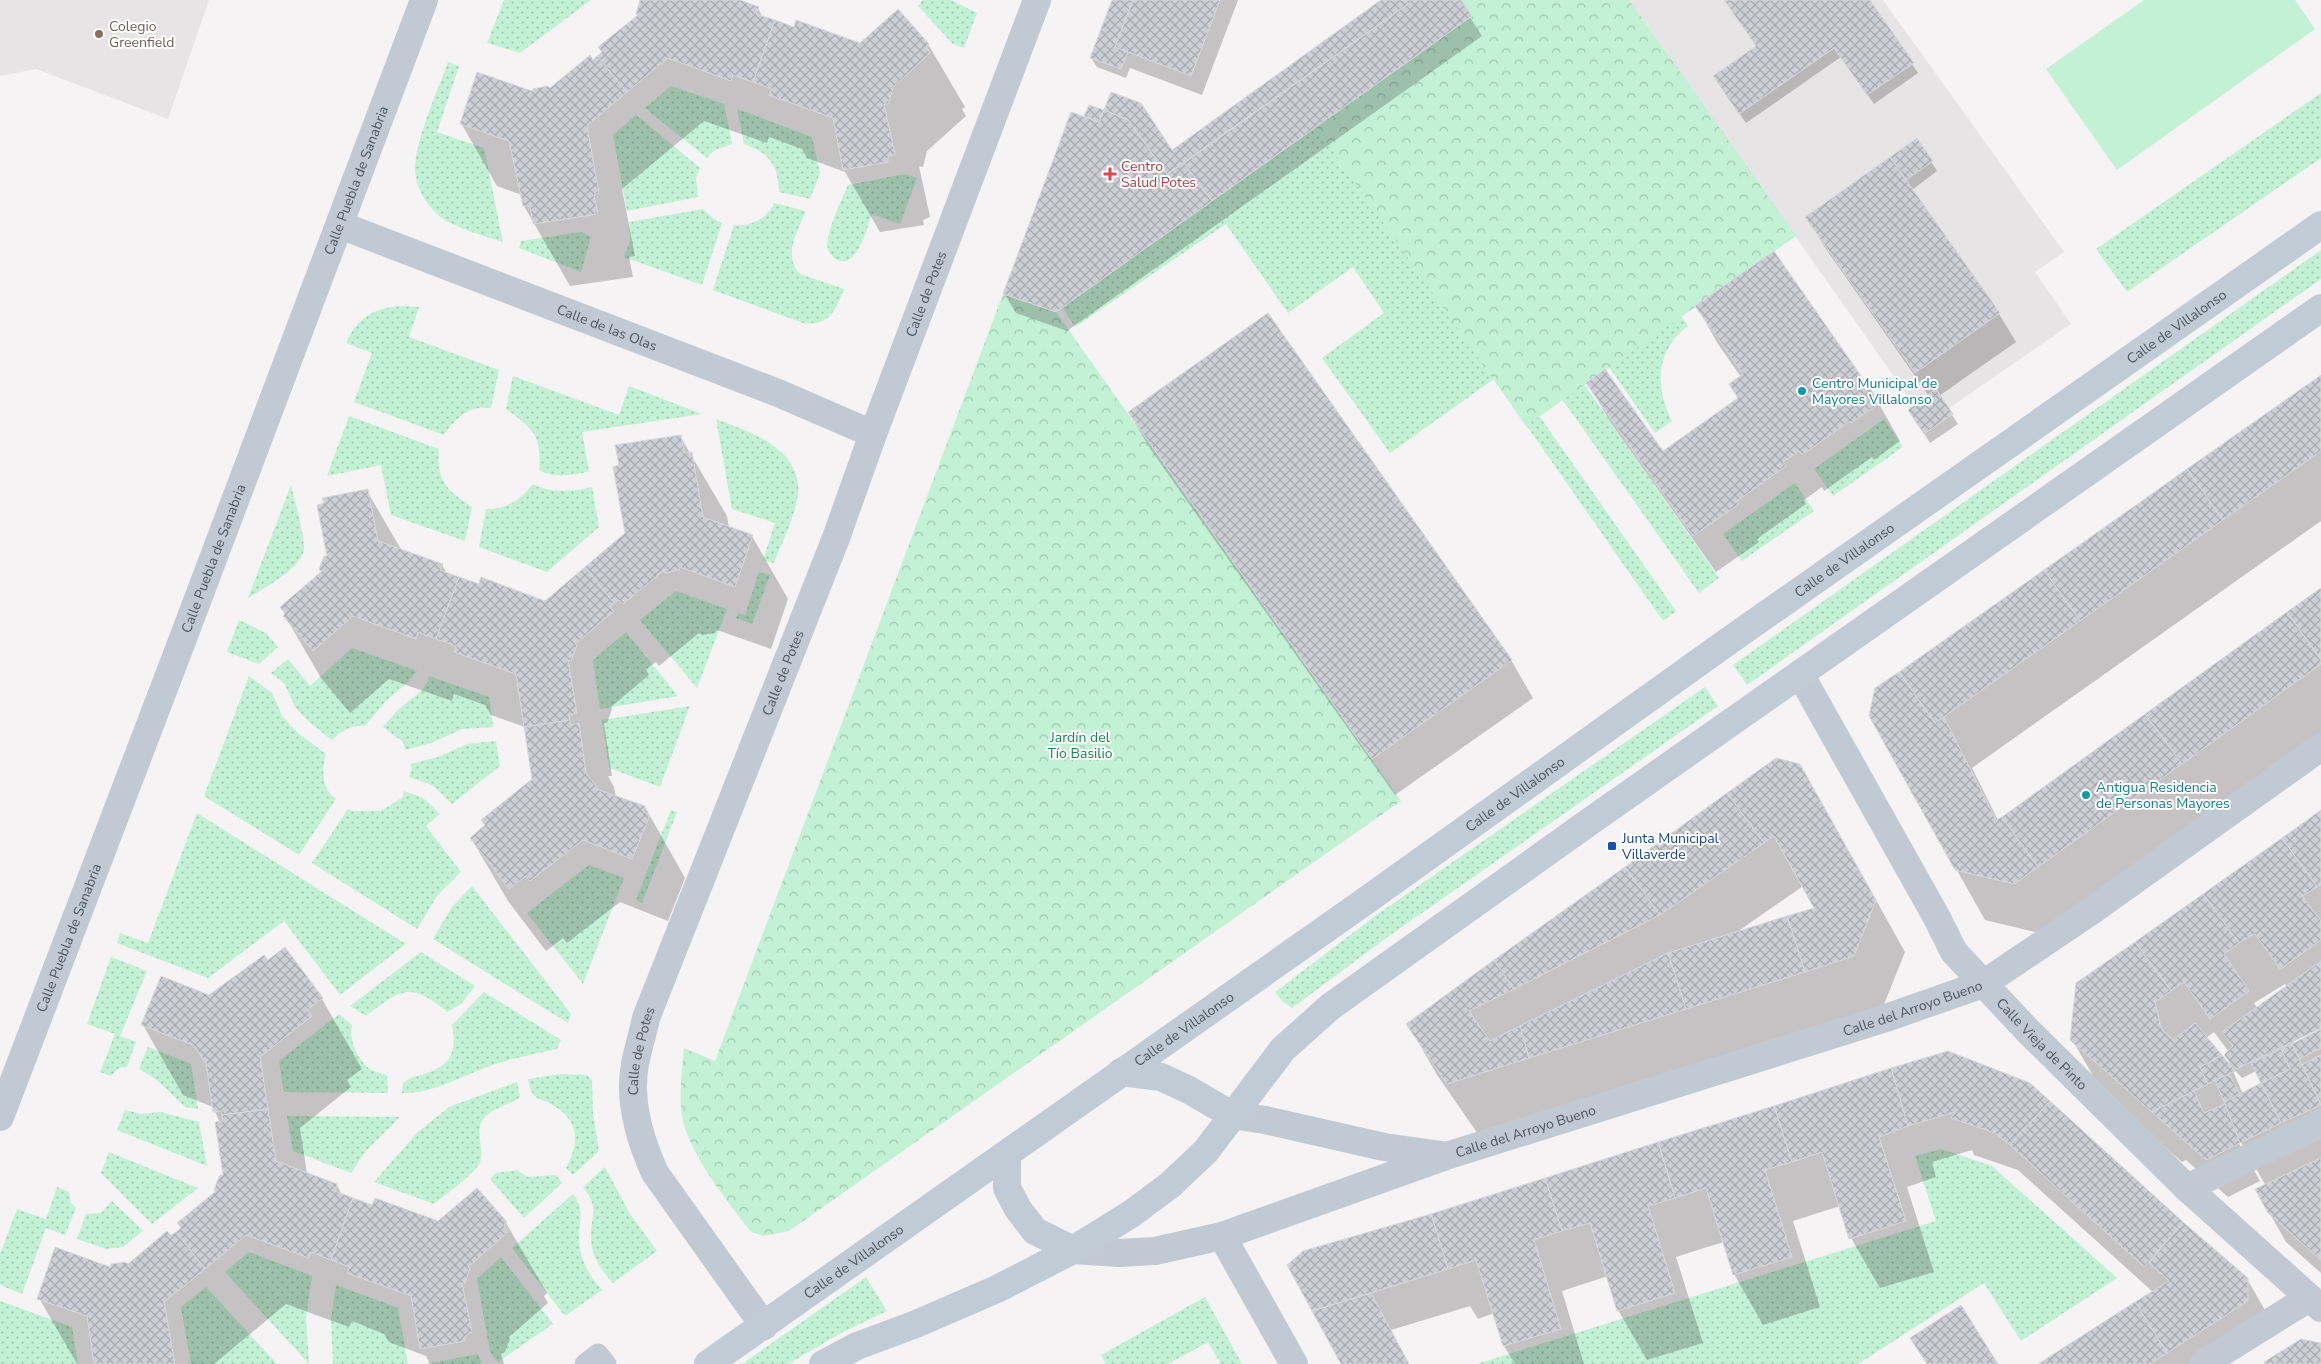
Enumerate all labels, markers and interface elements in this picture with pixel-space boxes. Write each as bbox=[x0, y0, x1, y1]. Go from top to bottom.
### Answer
place label: Colegio Greenfield bbox=[109, 17, 174, 52]
marker: Colegio Greenfield bbox=[93, 28, 105, 40]
street label: Calle Puebla de Sanabria bbox=[319, 103, 393, 258]
place label: Centro Salud Potes bbox=[1121, 157, 1196, 192]
marker: Centro Salud Potes bbox=[1103, 167, 1117, 181]
street label: Calle de Potes bbox=[901, 248, 951, 340]
street label: Calle de Villalonso bbox=[2123, 285, 2230, 368]
street label: Calle de las Olas bbox=[554, 300, 660, 355]
place label: Centro Municipal de Mayores Villalonso bbox=[1812, 374, 1937, 409]
marker: Centro Municipal de Mayores Villalonso bbox=[1796, 385, 1808, 397]
street label: Calle Puebla de Sanabria bbox=[176, 481, 250, 636]
street label: Calle de Villalonso bbox=[1790, 518, 1898, 602]
street label: Calle de Potes bbox=[757, 627, 808, 718]
park label: Jardín del Tío Basilio bbox=[1047, 728, 1113, 763]
street label: Calle de Villalonso bbox=[1461, 752, 1569, 836]
place label: Antigua Residencia de Personas Mayores bbox=[2096, 778, 2230, 813]
marker: Antigua Residencia de Personas Mayores bbox=[2080, 789, 2092, 801]
place label: Junta Municipal Villaverde bbox=[1621, 829, 1720, 864]
marker: Junta Municipal Villaverde bbox=[1606, 840, 1618, 852]
street label: Calle Puebla de Sanabria bbox=[32, 861, 106, 1015]
street label: Calle del Arroyo Bueno bbox=[1840, 975, 1985, 1041]
street label: Calle de Villalonso bbox=[1130, 987, 1238, 1071]
street label: Calle Vieja de Pinto bbox=[1992, 994, 2092, 1094]
street label: Calle de Potes bbox=[623, 1004, 659, 1096]
street label: Calle del Arroyo Bueno bbox=[1453, 1100, 1598, 1162]
street label: Calle de Villalonso bbox=[800, 1220, 907, 1303]

